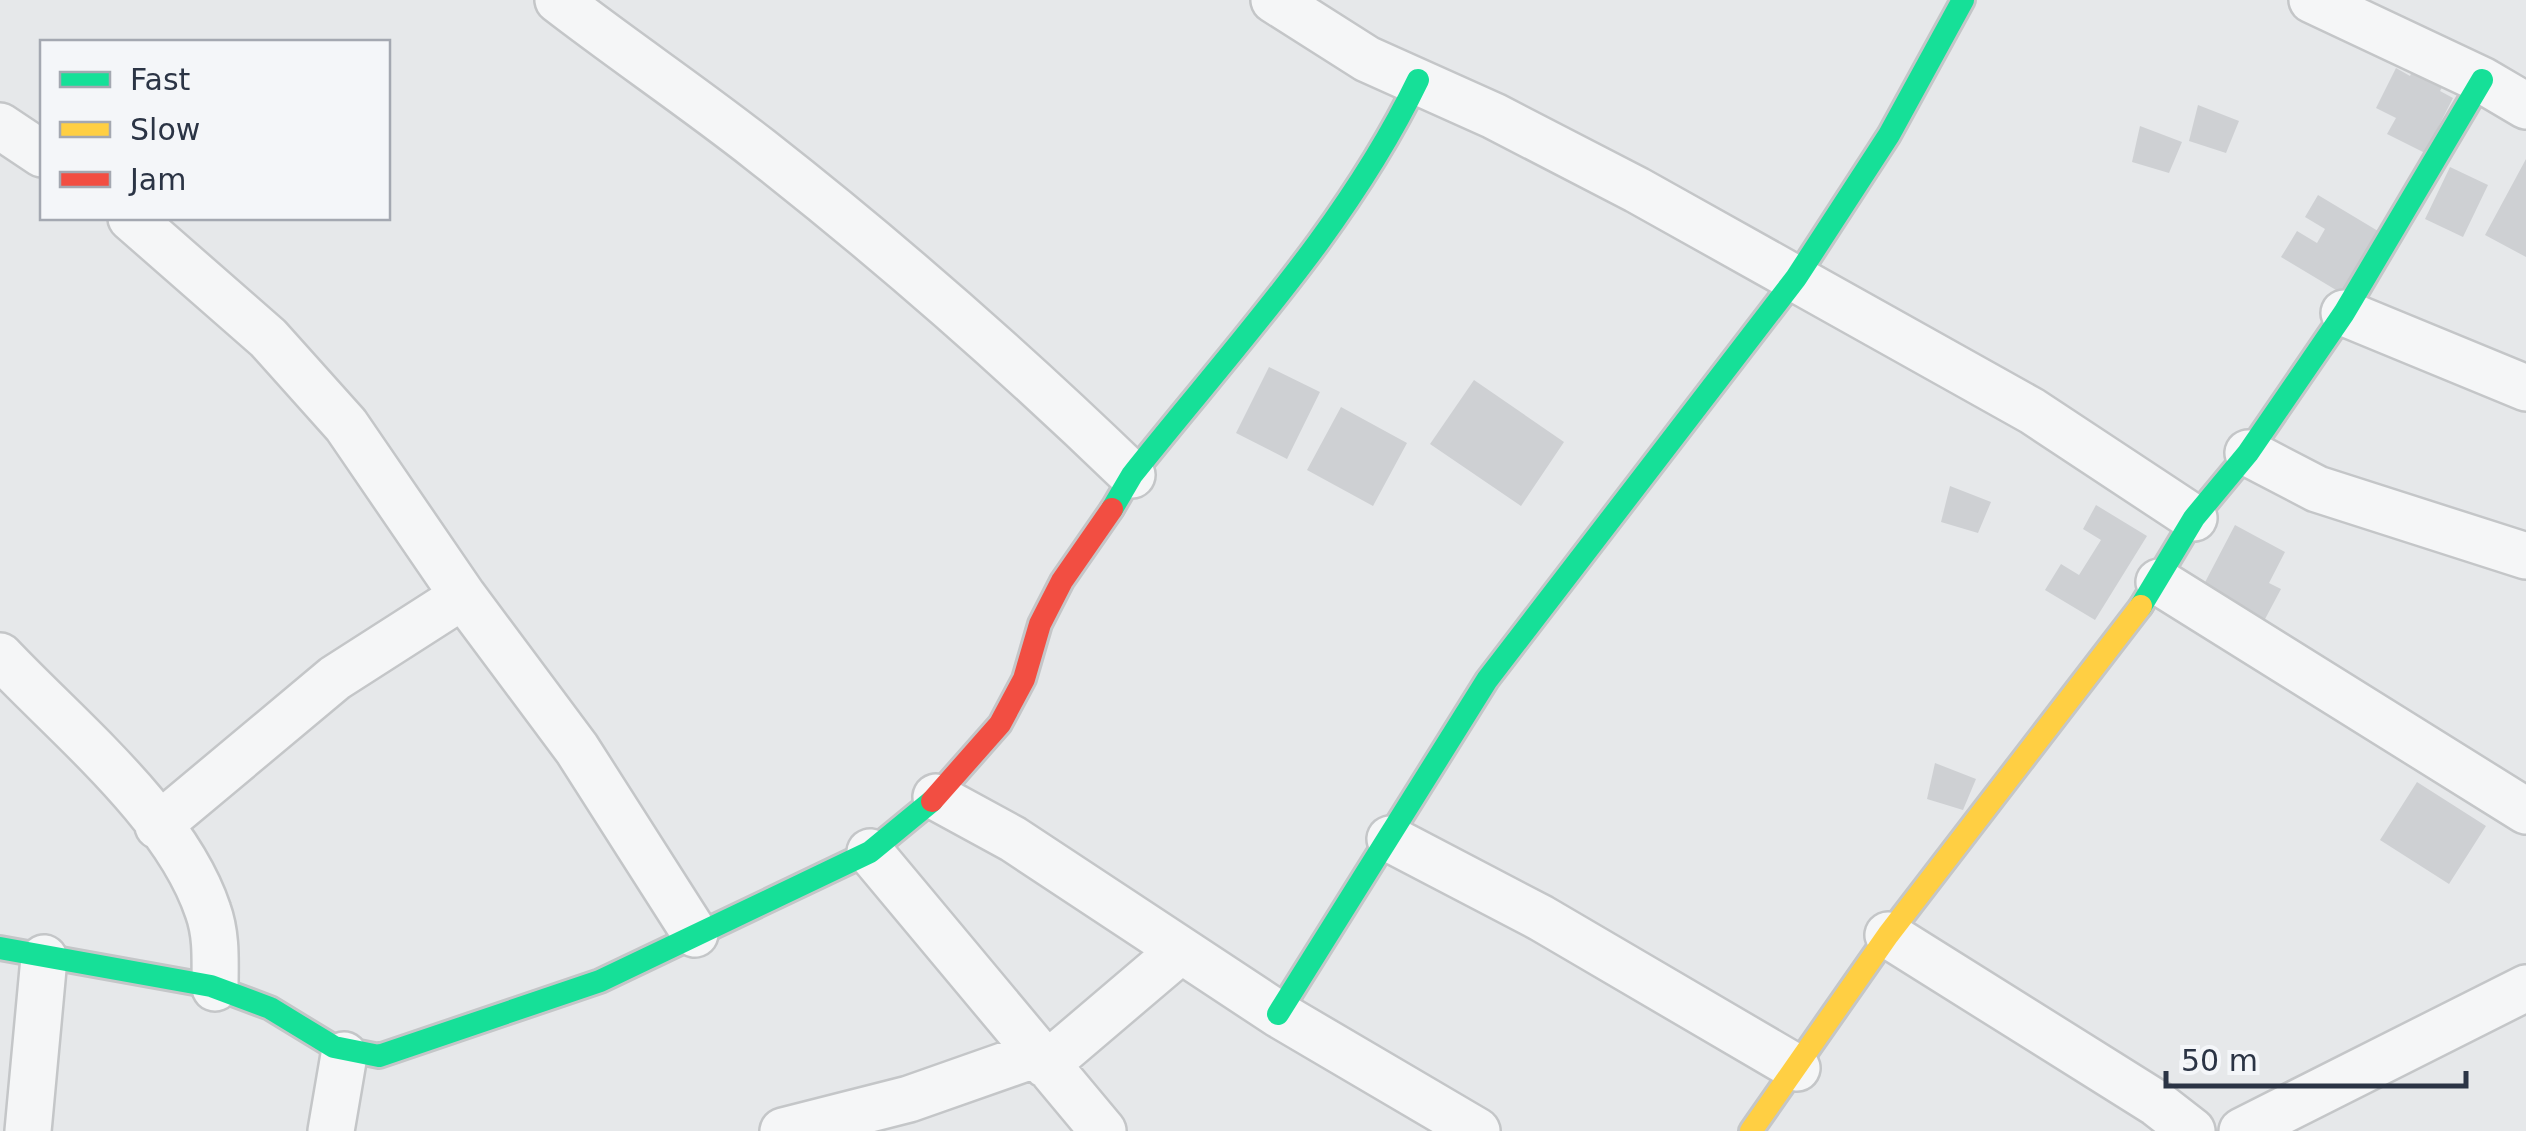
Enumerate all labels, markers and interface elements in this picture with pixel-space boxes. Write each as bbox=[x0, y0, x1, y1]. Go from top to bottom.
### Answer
legend bbox=[40, 40, 390, 220]
text: Fast bbox=[130, 62, 191, 97]
text: Slow bbox=[130, 112, 200, 147]
text: Jam bbox=[128, 162, 186, 197]
scale bar bbox=[2166, 1026, 2466, 1088]
text: 50 m bbox=[2181, 1043, 2258, 1078]

